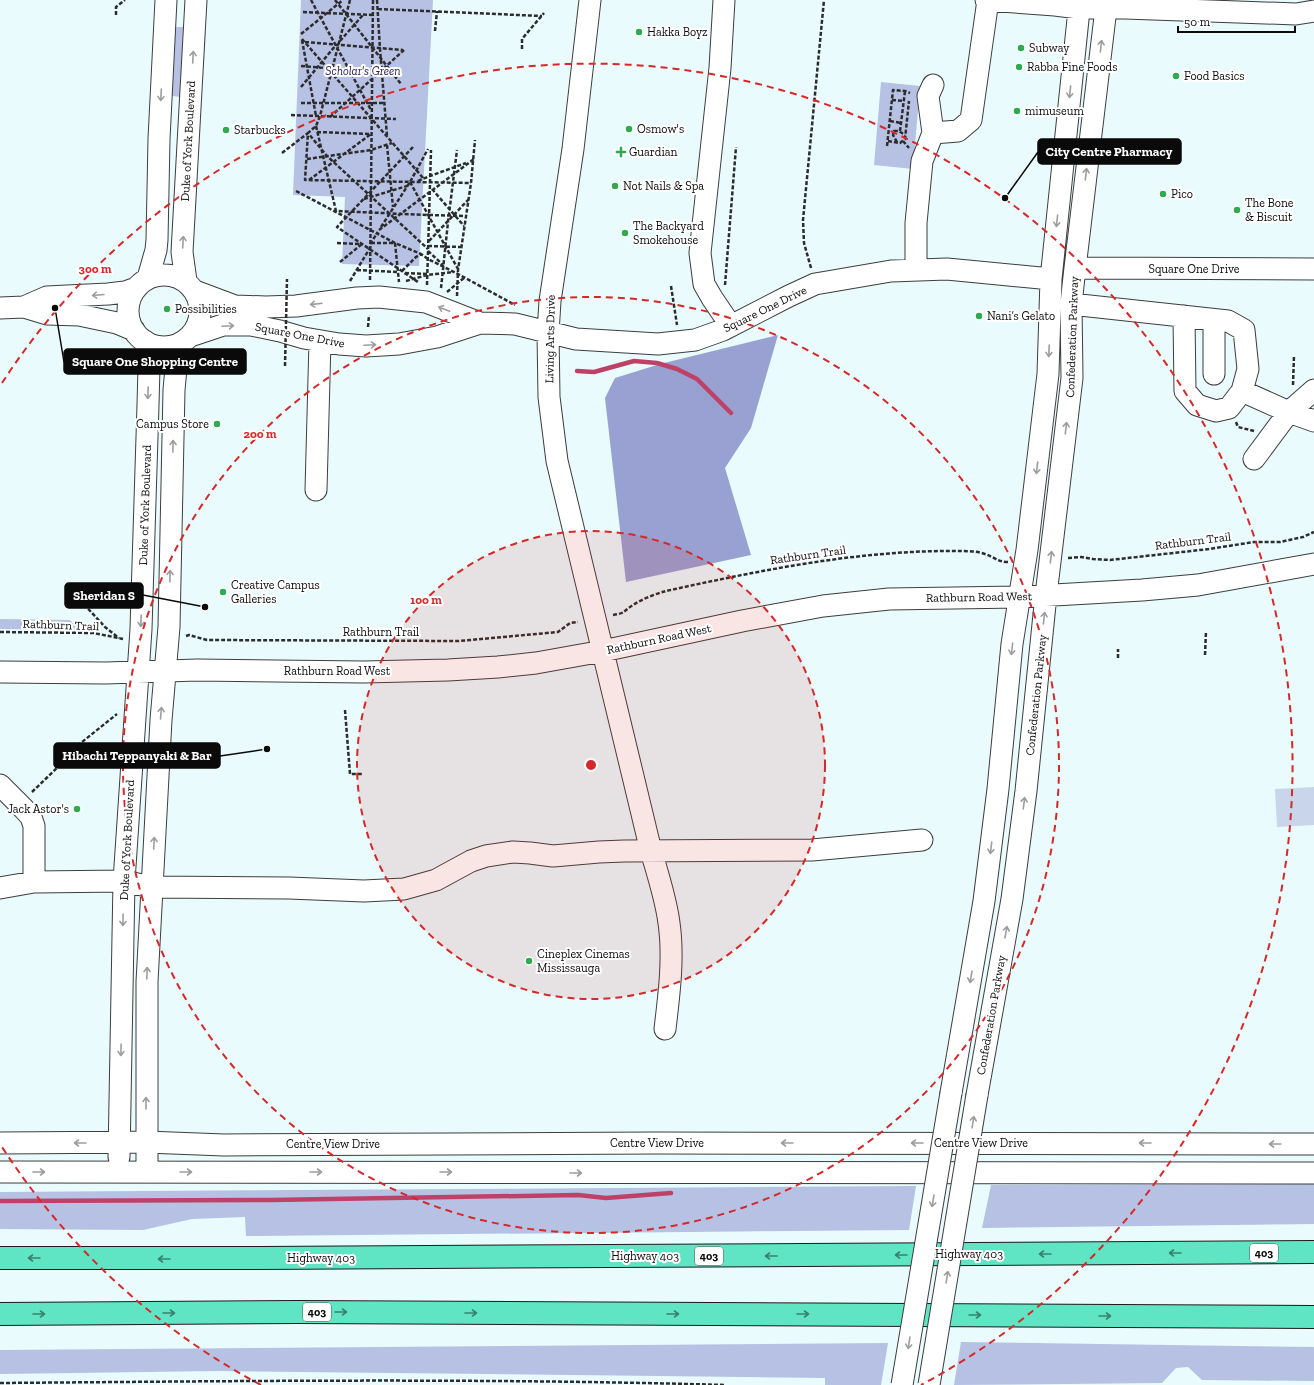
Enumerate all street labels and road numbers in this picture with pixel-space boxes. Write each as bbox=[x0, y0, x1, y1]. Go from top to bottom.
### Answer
street label: Duke of York Boulevard bbox=[178, 80, 198, 202]
street label: Square One Drive bbox=[1149, 262, 1240, 276]
street label: Confederation Parkway bbox=[1063, 275, 1081, 398]
street label: Square One Drive bbox=[721, 283, 809, 335]
street label: Living Arts Drive bbox=[542, 294, 558, 383]
street label: Square One Drive bbox=[254, 319, 346, 351]
street label: Duke of York Boulevard bbox=[136, 444, 154, 566]
street label: Rathburn Trail bbox=[1154, 529, 1232, 553]
street label: Rathburn Trail bbox=[769, 543, 847, 567]
street label: Rathburn Road West bbox=[926, 589, 1033, 605]
street label: Rathburn Trail bbox=[22, 617, 100, 633]
street label: Rathburn Road West bbox=[606, 621, 713, 657]
street label: Rathburn Trail bbox=[343, 625, 419, 639]
street label: Confederation Parkway bbox=[1023, 633, 1049, 756]
street label: Rathburn Road West bbox=[284, 664, 391, 678]
street label: Duke of York Boulevard bbox=[117, 779, 137, 901]
street label: Confederation Parkway bbox=[974, 953, 1009, 1076]
street label: Centre View Drive bbox=[610, 1136, 704, 1150]
street label: Centre View Drive bbox=[934, 1136, 1028, 1150]
street label: Centre View Drive bbox=[286, 1137, 380, 1151]
road number: 403 bbox=[1250, 1244, 1278, 1262]
road number: 403 bbox=[695, 1247, 723, 1265]
street label: Highway 403 bbox=[935, 1247, 1003, 1261]
street label: Highway 403 bbox=[611, 1249, 679, 1263]
street label: Highway 403 bbox=[287, 1251, 355, 1265]
road number: 403 bbox=[303, 1303, 331, 1321]

